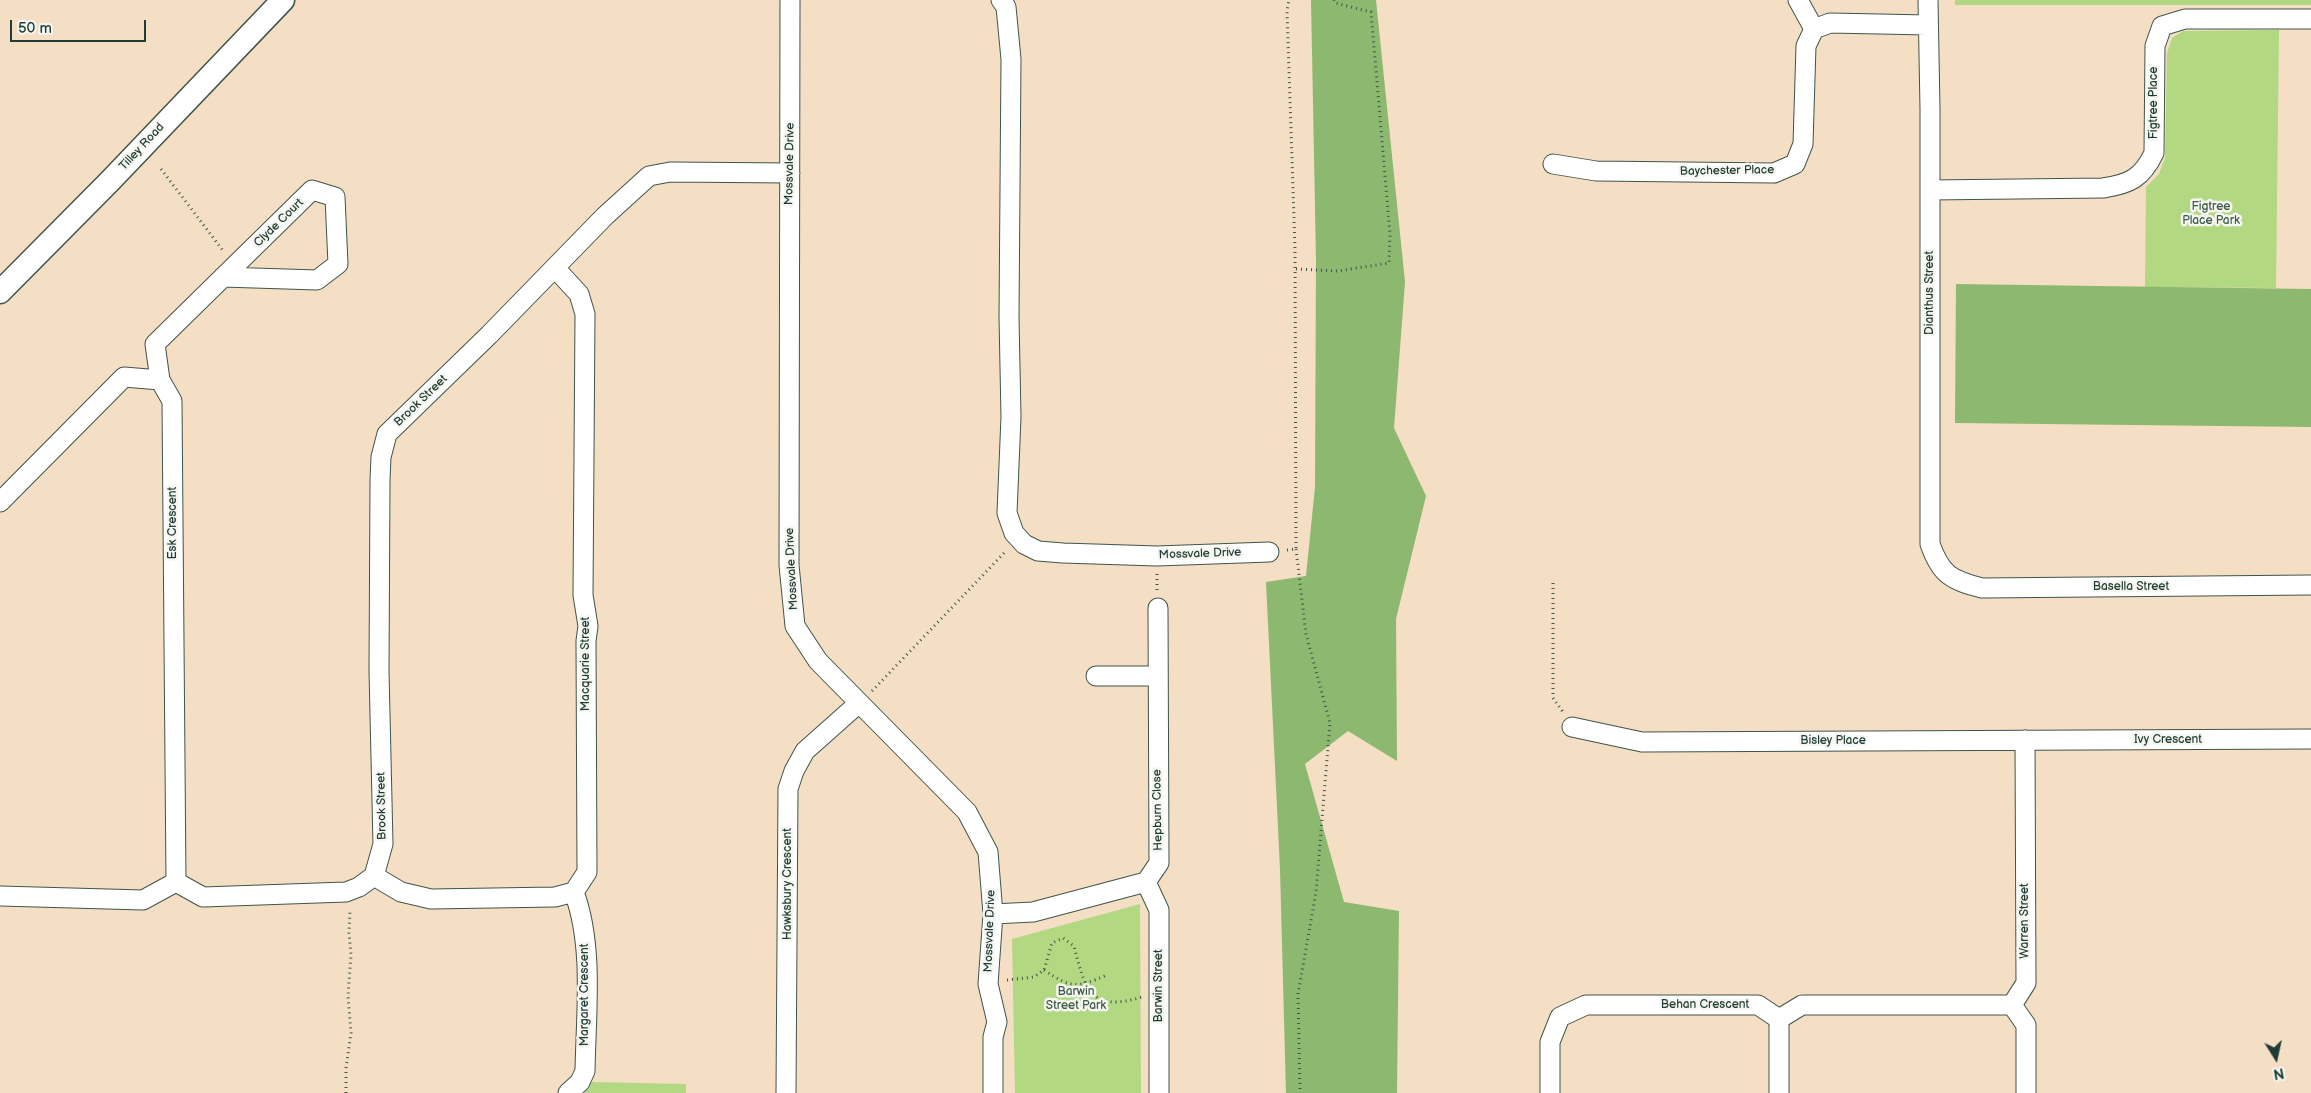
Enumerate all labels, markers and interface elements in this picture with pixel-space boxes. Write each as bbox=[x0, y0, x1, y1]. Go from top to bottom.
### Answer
scale bar bbox=[12, 10, 149, 42]
text: 50 m bbox=[18, 19, 52, 38]
street label: Figtree Place bbox=[2147, 67, 2161, 139]
street label: Tilley Road bbox=[116, 120, 168, 174]
street label: Mossvale Drive bbox=[782, 123, 798, 205]
street label: Baychester Place bbox=[1680, 163, 1774, 179]
street label: Clyde Court bbox=[251, 196, 307, 250]
park label: Figtree Place Park bbox=[2182, 200, 2240, 228]
street label: Dianthus Street bbox=[1923, 251, 1937, 335]
street label: Brook Street bbox=[392, 372, 450, 430]
street label: Esk Crescent bbox=[166, 487, 180, 559]
street label: Mossvale Drive bbox=[783, 527, 801, 611]
street label: Mossvale Drive bbox=[1158, 545, 1242, 563]
street label: Basella Street bbox=[2093, 580, 2169, 594]
street label: Macquarie Street bbox=[579, 617, 593, 711]
street label: Ivy Crescent bbox=[2134, 733, 2202, 747]
street label: Bisley Place bbox=[1800, 734, 1866, 748]
street label: Hepburn Close bbox=[1150, 769, 1166, 851]
street label: Brook Street bbox=[374, 772, 390, 840]
street label: Hawksbury Crescent bbox=[781, 828, 795, 940]
street label: Warren Street bbox=[2018, 883, 2032, 959]
street label: Mossvale Drive bbox=[981, 889, 999, 973]
street label: Margaret Crescent bbox=[578, 944, 592, 1046]
street label: Barwin Street bbox=[1152, 949, 1166, 1023]
park label: Barwin Street Park bbox=[1046, 985, 1106, 1013]
street label: Behan Crescent bbox=[1661, 998, 1749, 1012]
north arrow bbox=[2251, 1033, 2301, 1083]
text: N bbox=[2272, 1064, 2285, 1083]

